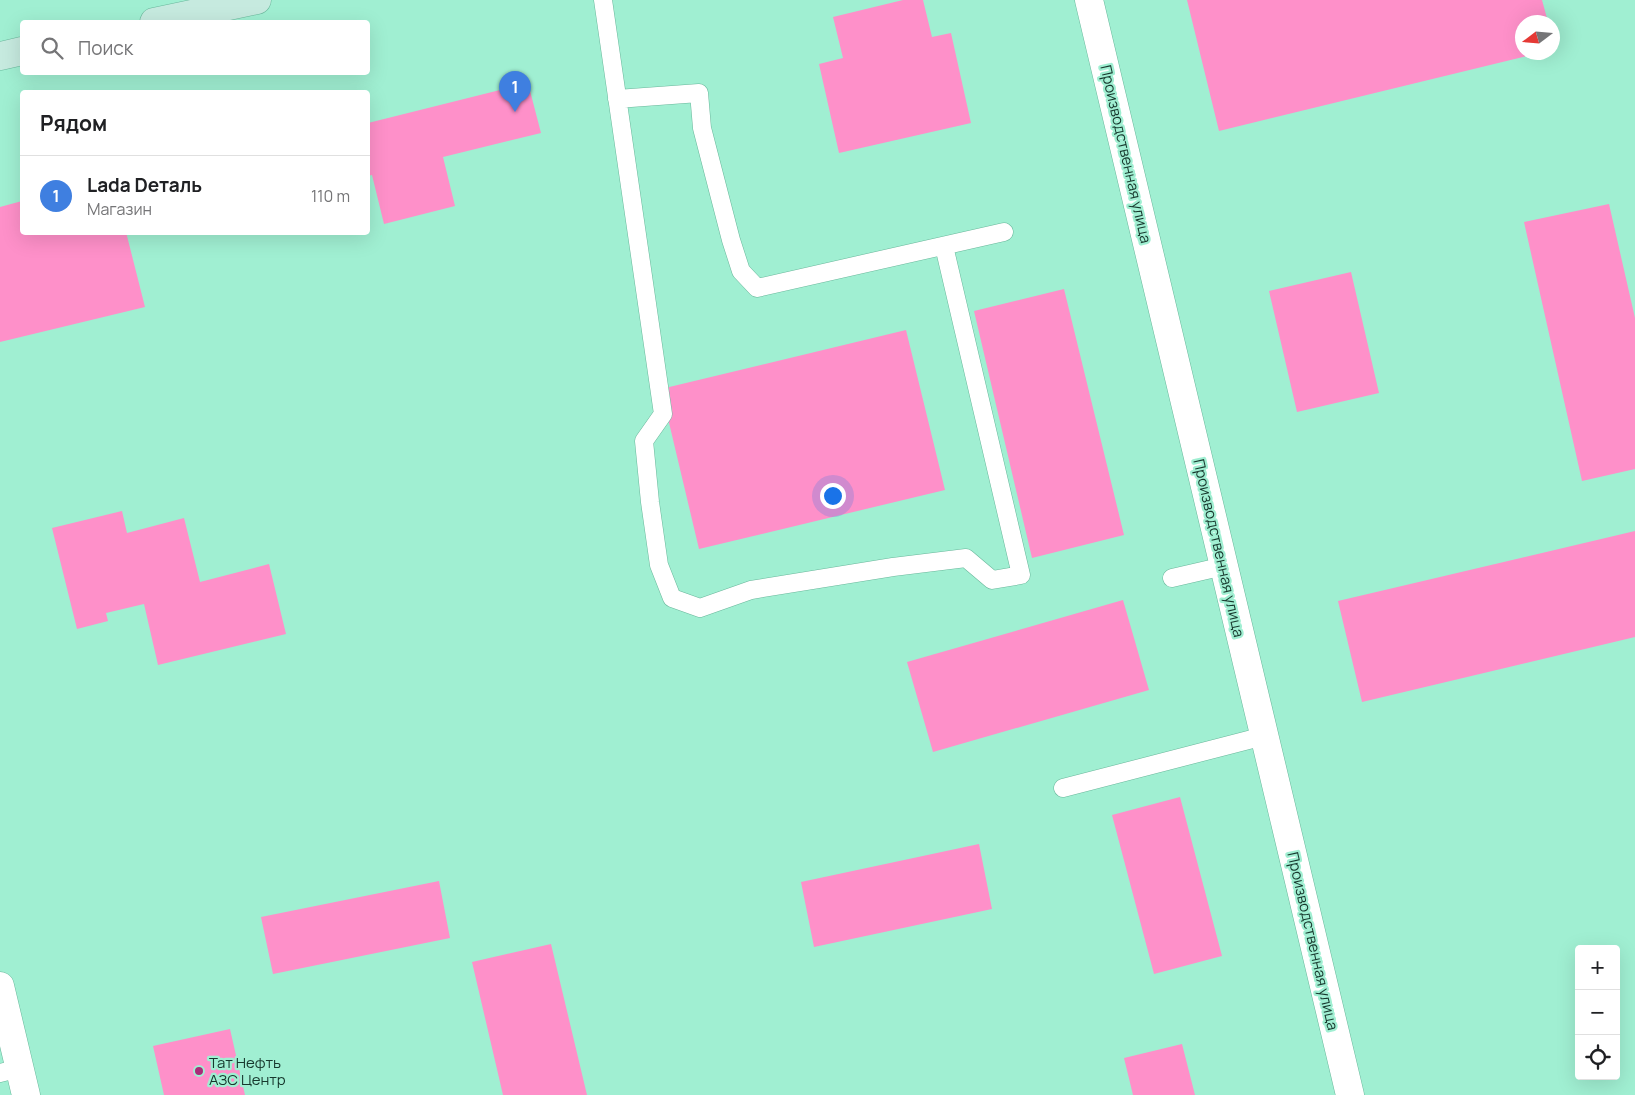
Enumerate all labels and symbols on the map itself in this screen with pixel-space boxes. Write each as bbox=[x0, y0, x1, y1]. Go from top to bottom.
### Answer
north arrow bbox=[1515, 15, 1560, 60]
street label: Производственная улица bbox=[1095, 63, 1157, 245]
pin: 1 bbox=[499, 71, 531, 112]
street label: Производственная улица bbox=[1188, 457, 1250, 639]
your location bbox=[820, 483, 846, 509]
street label: Производственная улица bbox=[1282, 850, 1344, 1032]
place label: Тат Нефть АЗС Центр bbox=[209, 1052, 286, 1090]
marker: Тат Нефть АЗС Центр bbox=[193, 1065, 205, 1077]

